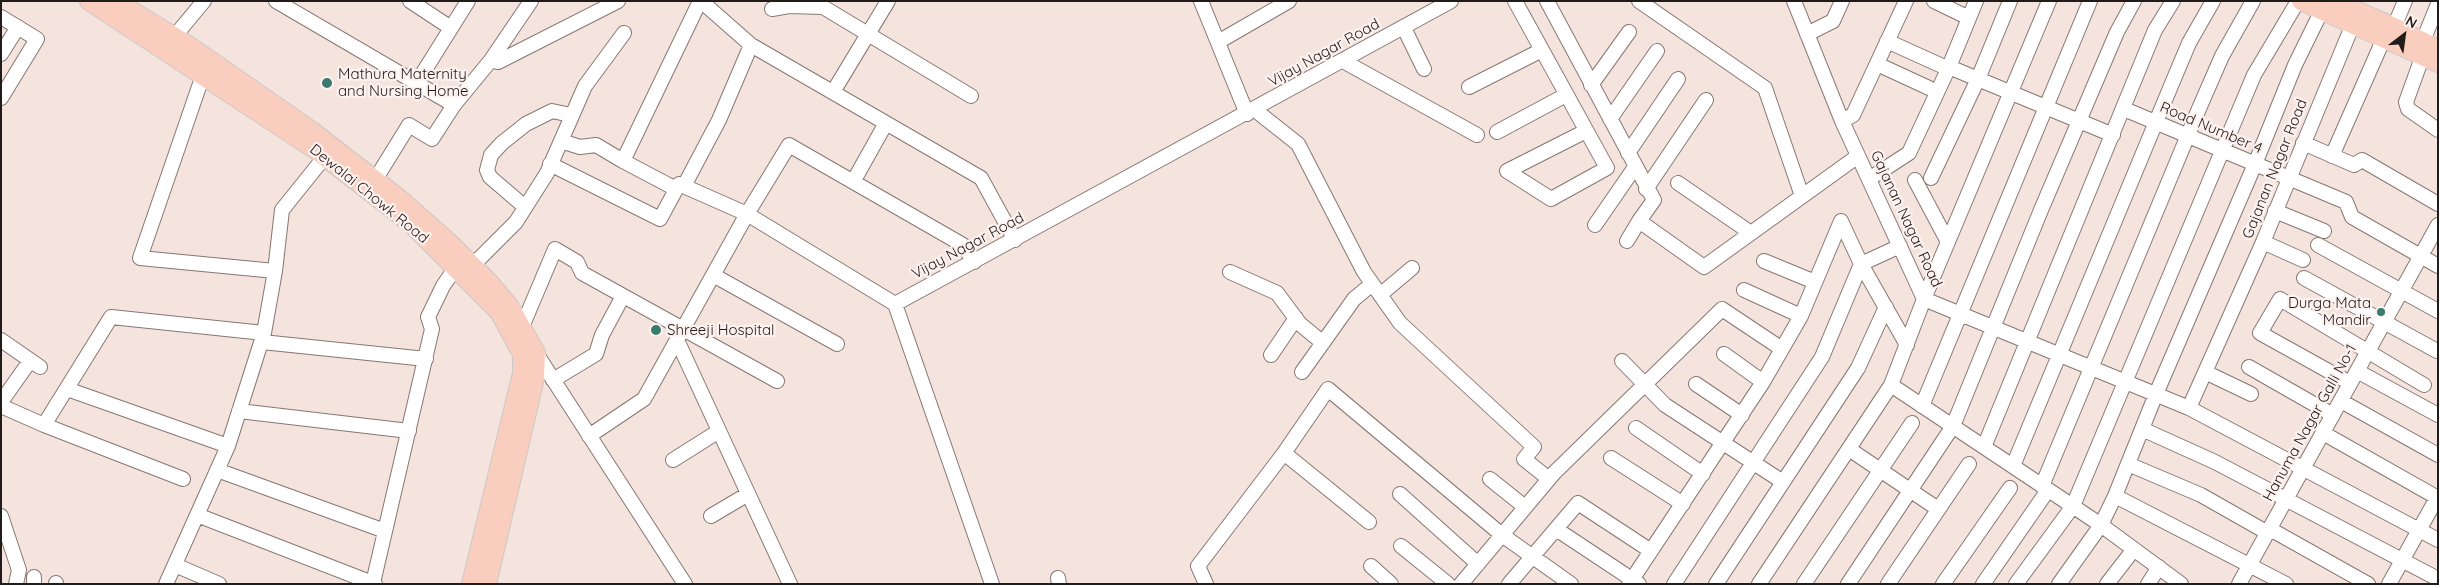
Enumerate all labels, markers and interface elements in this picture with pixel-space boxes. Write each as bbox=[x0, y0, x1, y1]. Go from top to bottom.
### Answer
north arrow bbox=[2379, 10, 2429, 60]
text: N bbox=[2403, 12, 2420, 32]
street label: Vijay Nagar Road bbox=[1265, 15, 1383, 91]
place label: Mathura Maternity and Nursing Home bbox=[338, 65, 469, 100]
marker: Mathura Maternity and Nursing Home bbox=[320, 76, 334, 90]
street label: Gajanan Nagar Road bbox=[2239, 97, 2311, 241]
street label: Road Number 4 bbox=[2157, 98, 2265, 158]
street label: Dewalai Chowk Road bbox=[306, 141, 432, 247]
street label: Gajanan Nagar Road bbox=[1866, 148, 1946, 290]
street label: Vijay Nagar Road bbox=[909, 209, 1027, 283]
place label: Durga Mata Mandir bbox=[2288, 294, 2371, 329]
marker: Durga Mata Mandir bbox=[2375, 306, 2387, 318]
place label: Shreeji Hospital bbox=[667, 321, 775, 339]
marker: Shreeji Hospital bbox=[649, 323, 663, 337]
street label: Hanuma Nagar Galli No-1 bbox=[2259, 341, 2361, 505]

